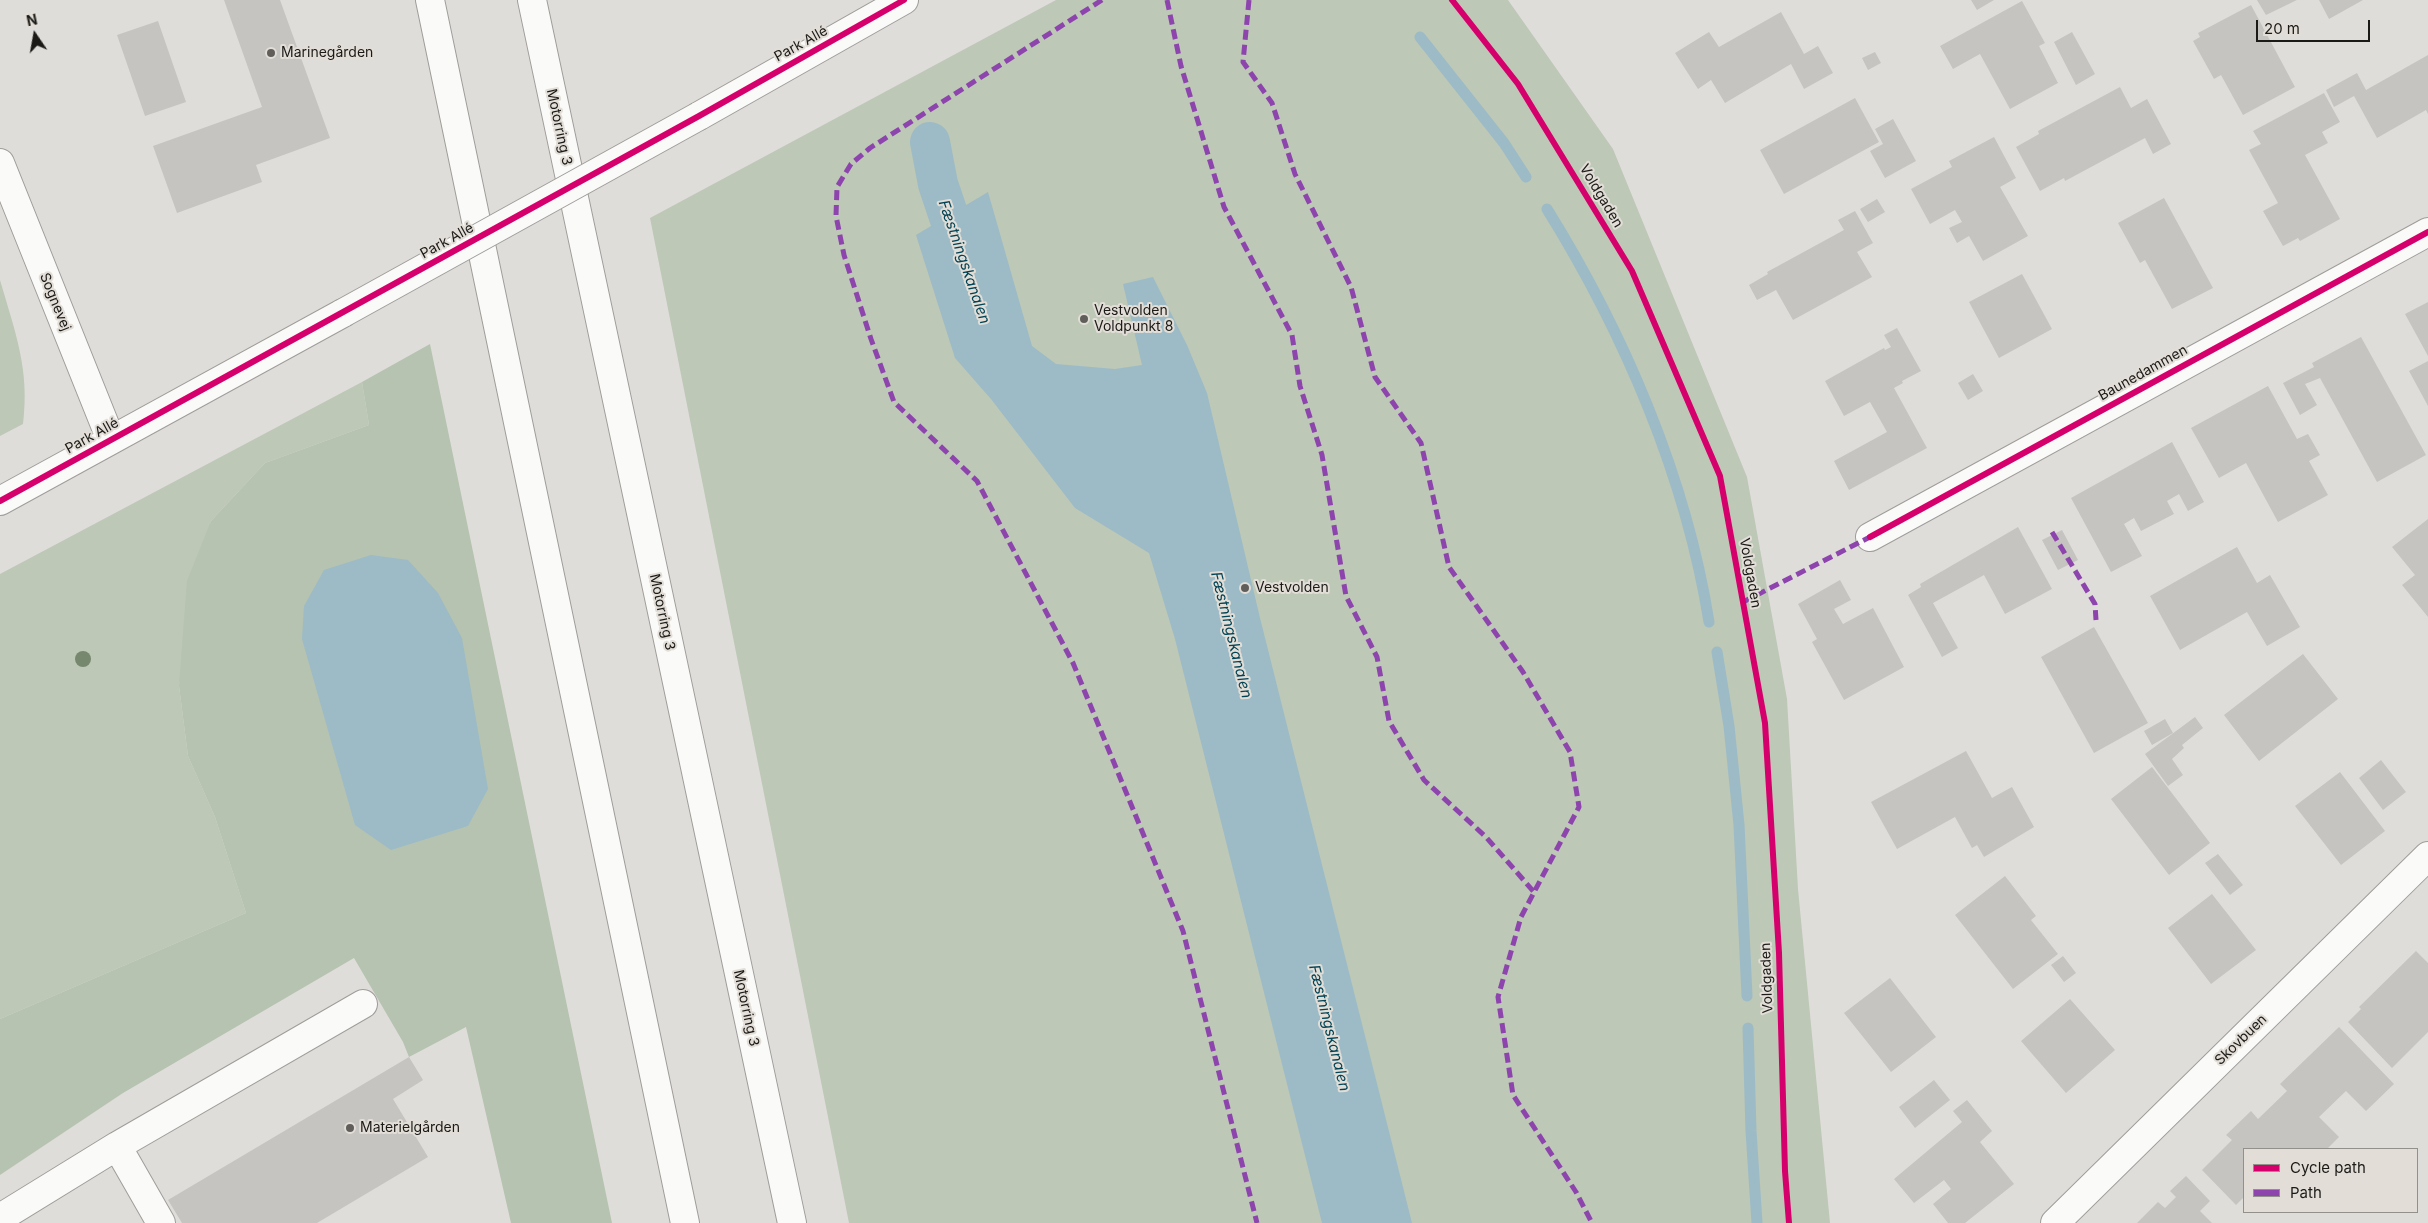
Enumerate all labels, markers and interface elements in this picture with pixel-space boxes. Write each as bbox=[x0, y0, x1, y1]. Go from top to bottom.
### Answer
north arrow bbox=[10, 10, 60, 60]
text: N bbox=[25, 10, 39, 29]
scale bar bbox=[2258, 10, 2372, 42]
text: 20 m bbox=[2264, 19, 2300, 38]
street label: Park Allé bbox=[771, 22, 831, 66]
place label: Marinegården bbox=[281, 45, 373, 61]
marker: Marinegården bbox=[265, 47, 277, 59]
street label: Motorring 3 bbox=[543, 87, 575, 167]
street label: Voldgaden bbox=[1576, 161, 1626, 231]
water label: Fæstningskanalen bbox=[934, 198, 994, 326]
street label: Park Allé bbox=[417, 219, 477, 263]
street label: Sognevej bbox=[36, 270, 74, 334]
place label: Vestvolden Voldpunkt 8 bbox=[1094, 303, 1173, 336]
marker: Vestvolden Voldpunkt 8 bbox=[1078, 313, 1090, 325]
street label: Baunedammen bbox=[2096, 342, 2190, 404]
street label: Park Allé bbox=[62, 414, 122, 458]
street label: Voldgaden bbox=[1736, 537, 1764, 609]
water label: Fæstningskanalen bbox=[1207, 570, 1255, 700]
street label: Motorring 3 bbox=[646, 572, 678, 652]
place label: Vestvolden bbox=[1255, 580, 1329, 596]
marker: Vestvolden bbox=[1239, 582, 1251, 594]
street label: Voldgaden bbox=[1757, 942, 1777, 1014]
water label: Fæstningskanalen bbox=[1305, 963, 1353, 1093]
street label: Motorring 3 bbox=[730, 968, 762, 1048]
street label: Skovbuen bbox=[2212, 1011, 2270, 1069]
place label: Materielgården bbox=[360, 1120, 460, 1136]
marker: Materielgården bbox=[344, 1122, 356, 1134]
legend bbox=[2243, 1148, 2418, 1213]
text: Cycle path bbox=[2290, 1158, 2366, 1177]
text: Path bbox=[2290, 1183, 2322, 1202]

